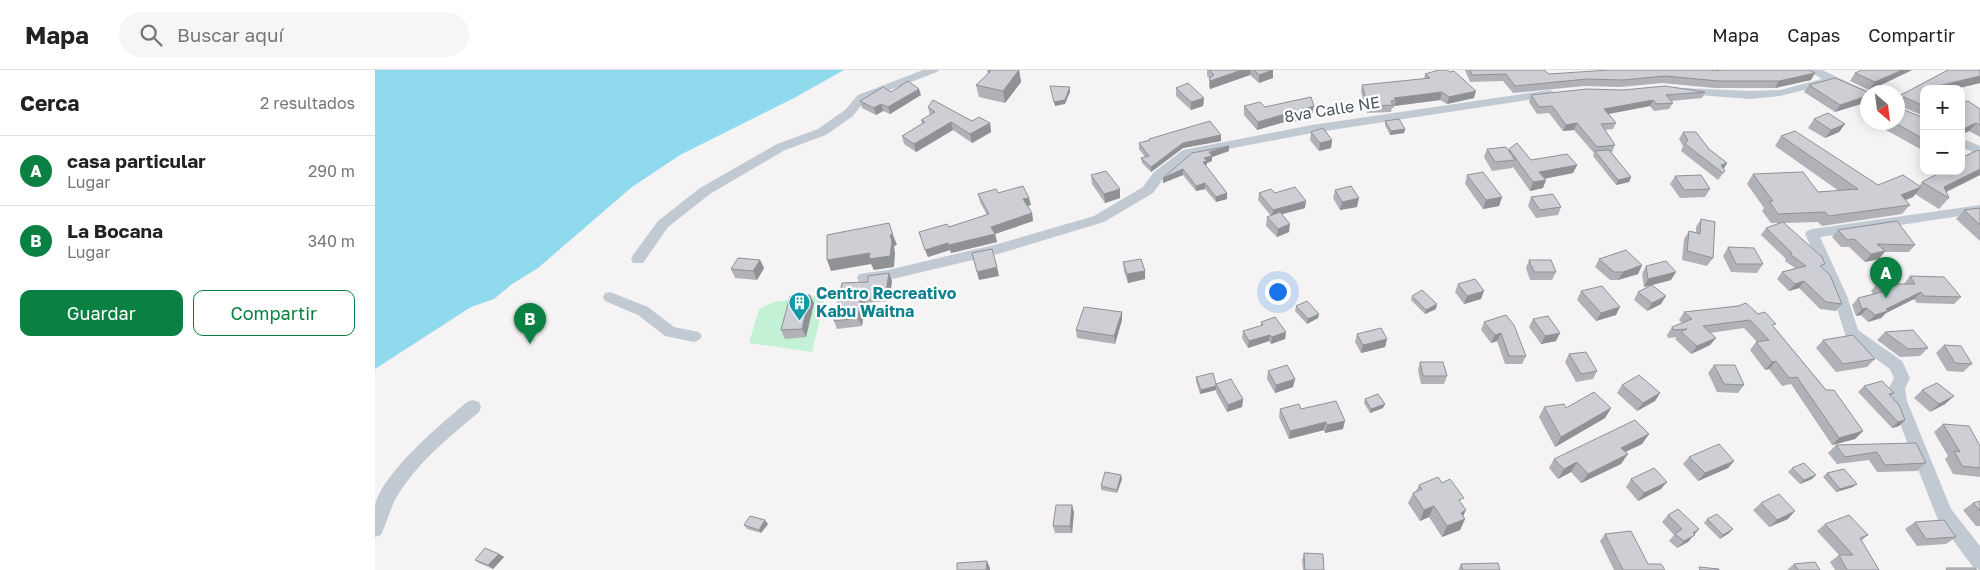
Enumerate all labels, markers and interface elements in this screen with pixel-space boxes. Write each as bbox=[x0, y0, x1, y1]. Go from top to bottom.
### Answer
search box bbox=[119, 12, 469, 57]
text: Mapa bbox=[25, 20, 89, 49]
icon: search bbox=[137, 21, 165, 49]
text: Buscar aquí bbox=[177, 23, 284, 46]
text: Mapa bbox=[1712, 24, 1759, 46]
text: Capas bbox=[1787, 24, 1840, 46]
text: Compartir bbox=[1868, 24, 1955, 46]
north arrow bbox=[1860, 85, 1905, 130]
map controls bbox=[1920, 85, 1965, 175]
button: + bbox=[1920, 85, 1965, 130]
text: Cerca bbox=[20, 90, 79, 116]
street label: 8va Calle NE bbox=[1283, 92, 1381, 126]
text: 2 resultados bbox=[260, 93, 355, 113]
button: − bbox=[1920, 130, 1965, 175]
text: casa particular bbox=[67, 149, 206, 172]
text: A bbox=[30, 161, 42, 181]
text: 290 m bbox=[308, 161, 355, 181]
text: Lugar bbox=[67, 172, 111, 192]
text: La Bocana bbox=[67, 219, 163, 242]
text: B bbox=[30, 231, 42, 251]
text: 340 m bbox=[308, 231, 355, 251]
text: Lugar bbox=[67, 242, 111, 262]
pin: A bbox=[1870, 257, 1902, 298]
your location bbox=[1265, 279, 1291, 305]
place label: Centro Recreativo Kabu Waitna bbox=[816, 283, 957, 321]
button: Guardar bbox=[20, 290, 183, 336]
button: Compartir bbox=[193, 290, 355, 336]
building icon: Centro Recreativo Kabu Waitna bbox=[788, 290, 812, 321]
pin: B bbox=[514, 303, 546, 344]

